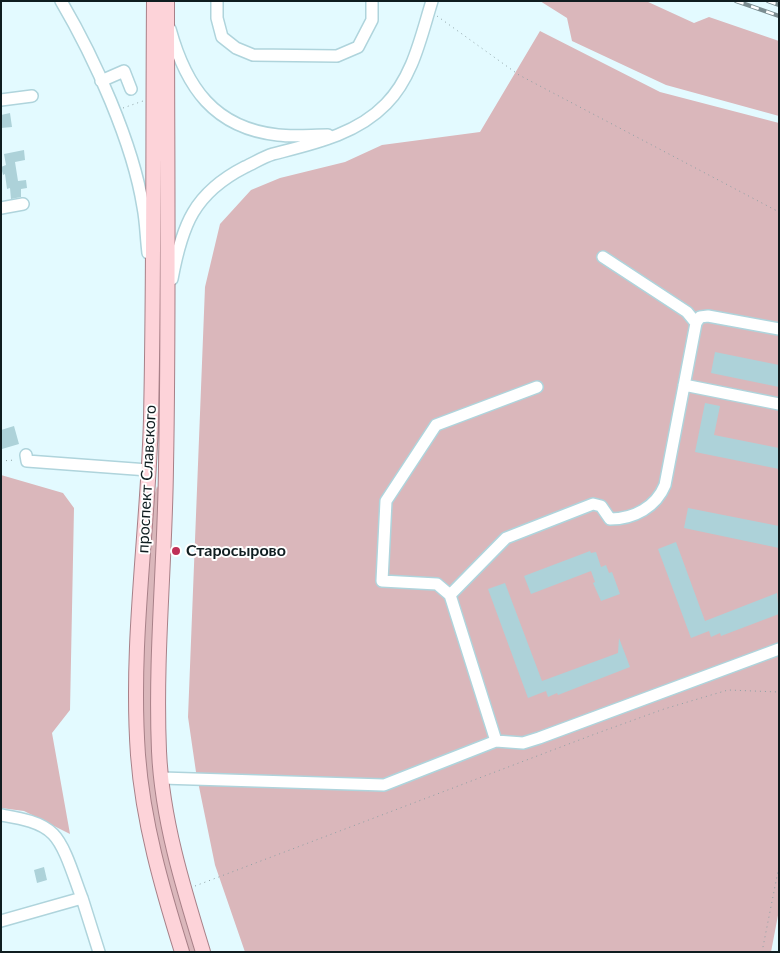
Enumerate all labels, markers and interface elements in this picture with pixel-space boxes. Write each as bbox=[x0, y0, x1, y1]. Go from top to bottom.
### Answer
street label: проспект Славского bbox=[134, 404, 160, 554]
place label: Старосырово bbox=[186, 541, 286, 561]
marker: Старосырово bbox=[170, 545, 182, 557]

